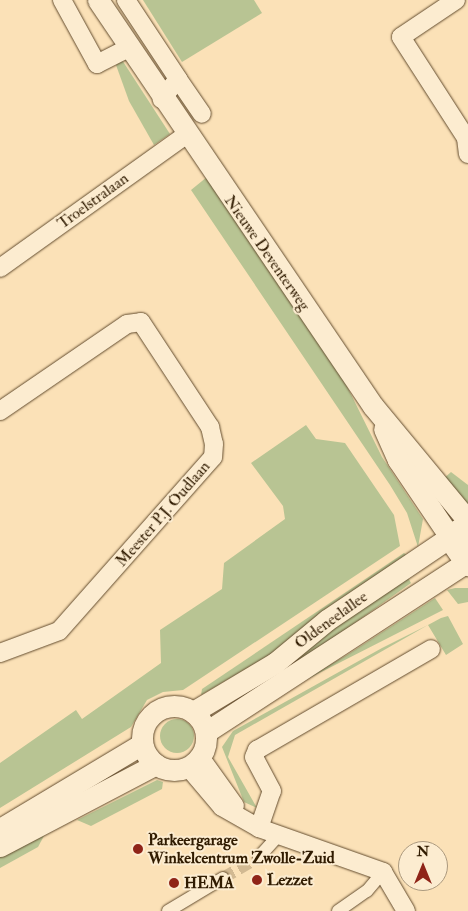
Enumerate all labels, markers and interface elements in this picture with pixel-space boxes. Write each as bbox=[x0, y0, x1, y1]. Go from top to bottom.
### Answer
street label: Troelstralaan bbox=[54, 169, 132, 233]
street label: Nieuwe Deventerweg bbox=[220, 192, 314, 314]
street label: Meester P.J. Oudlaan bbox=[112, 457, 214, 571]
street label: Oldeneelallee bbox=[291, 587, 371, 653]
place label: Parkeergarage Winkelcentrum Zwolle-Zuid bbox=[148, 830, 335, 868]
north arrow bbox=[398, 841, 448, 891]
marker: Parkeergarage Winkelcentrum Zwolle-Zuid bbox=[132, 843, 144, 855]
text: N bbox=[417, 843, 429, 860]
place label: Lezzet bbox=[267, 870, 313, 890]
place label: HEMA bbox=[184, 873, 234, 893]
marker: Lezzet bbox=[251, 874, 263, 886]
marker: HEMA bbox=[168, 877, 180, 889]

